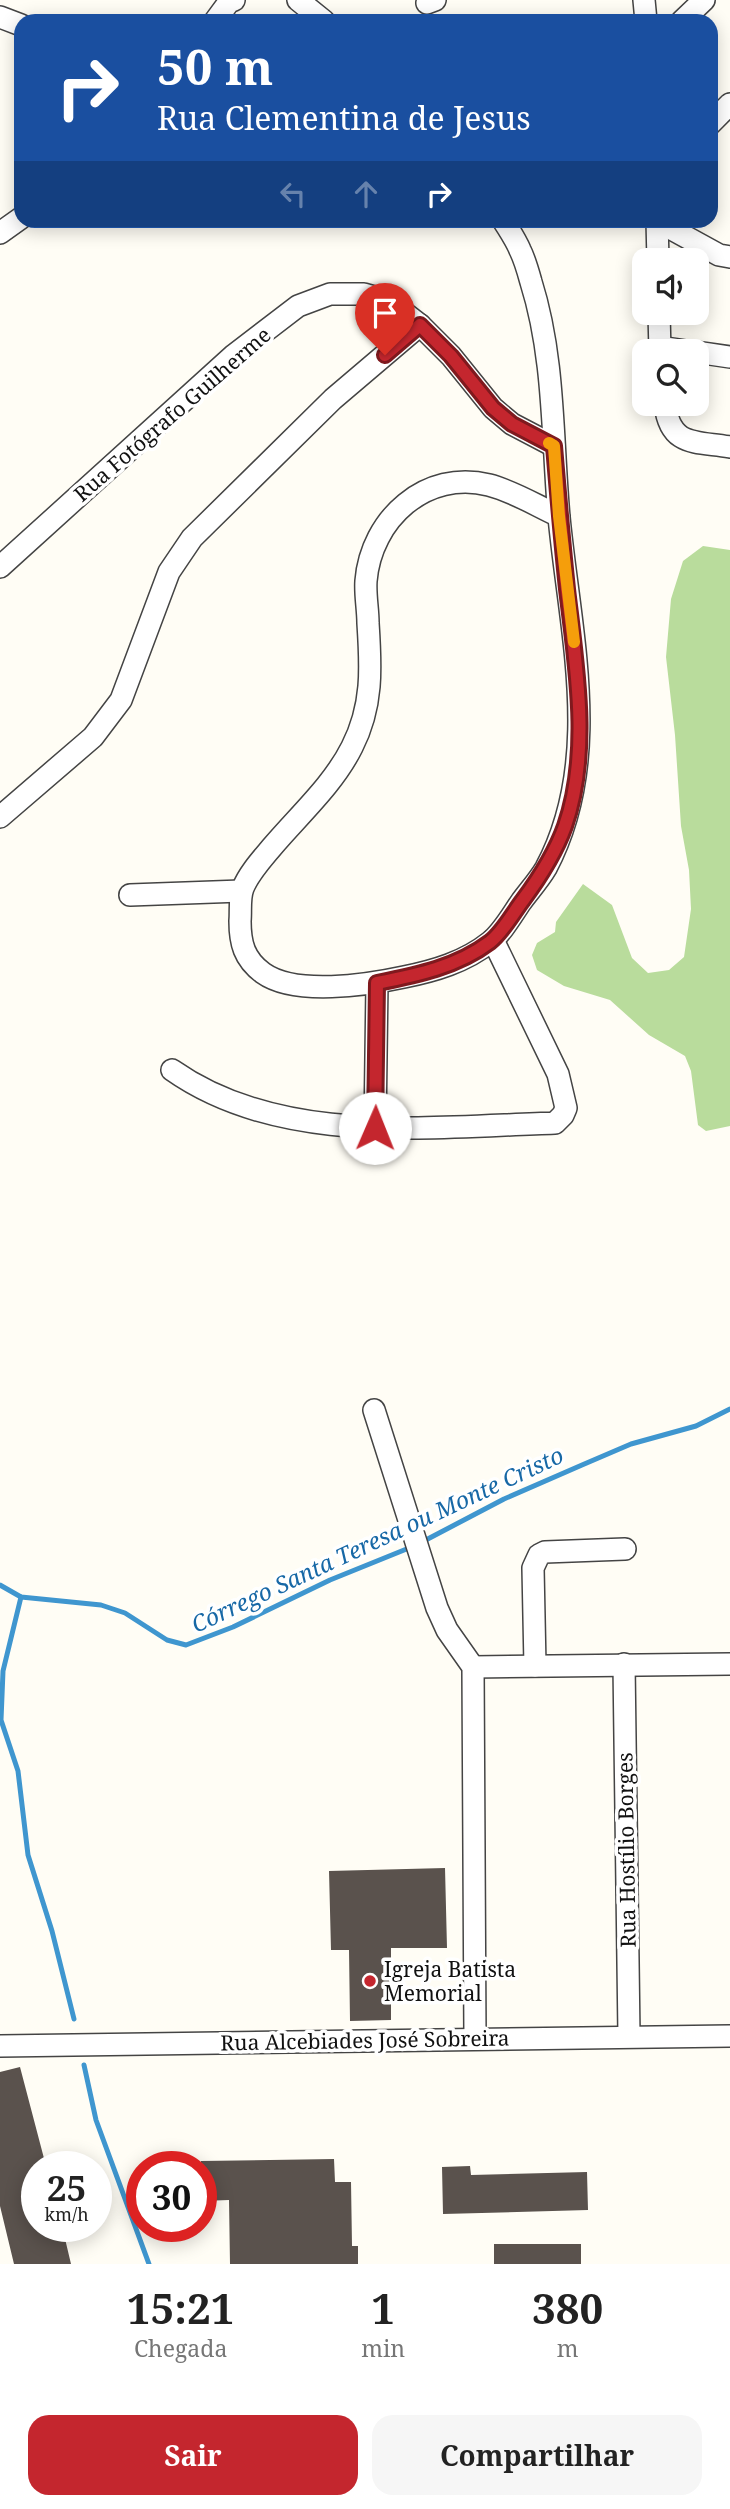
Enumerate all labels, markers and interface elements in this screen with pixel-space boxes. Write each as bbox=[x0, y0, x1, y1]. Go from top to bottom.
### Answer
text: 50 m bbox=[157, 33, 273, 99]
icon: right bbox=[42, 42, 133, 133]
text: Rua Clementina de Jesus bbox=[157, 96, 531, 139]
icon: left bbox=[274, 175, 312, 213]
icon: ahead bbox=[347, 175, 385, 213]
icon: right bbox=[420, 175, 458, 213]
map controls bbox=[632, 248, 709, 416]
button: sound bbox=[632, 248, 709, 325]
pin bbox=[355, 283, 415, 355]
icon: arrive bbox=[366, 294, 404, 332]
street label: Rua Fotógrafo Guilherme bbox=[67, 321, 277, 507]
button: search bbox=[632, 339, 709, 416]
position arrow bbox=[338, 1091, 412, 1165]
water label: Córrego Santa Teresa ou Monte Cristo bbox=[186, 1438, 568, 1640]
street label: Rua Hostílio Borges bbox=[610, 1752, 642, 1948]
place label: Igreja Batista Memorial bbox=[384, 1955, 516, 2007]
marker: Igreja Batista Memorial bbox=[362, 1973, 378, 1989]
street label: Rua Alcebiades José Sobreira bbox=[220, 2023, 510, 2057]
speed limit sign: 30 bbox=[126, 2151, 217, 2242]
text: 25 bbox=[47, 2164, 86, 2211]
text: km/h bbox=[44, 2202, 89, 2226]
text: 15:21 bbox=[127, 2279, 234, 2336]
text: 1 bbox=[371, 2279, 395, 2336]
text: 380 bbox=[532, 2279, 603, 2336]
text: Chegada bbox=[134, 2332, 227, 2364]
text: min bbox=[361, 2332, 405, 2364]
text: m bbox=[557, 2332, 578, 2364]
button: Sair bbox=[28, 2415, 358, 2495]
button: Compartilhar bbox=[372, 2415, 702, 2495]

